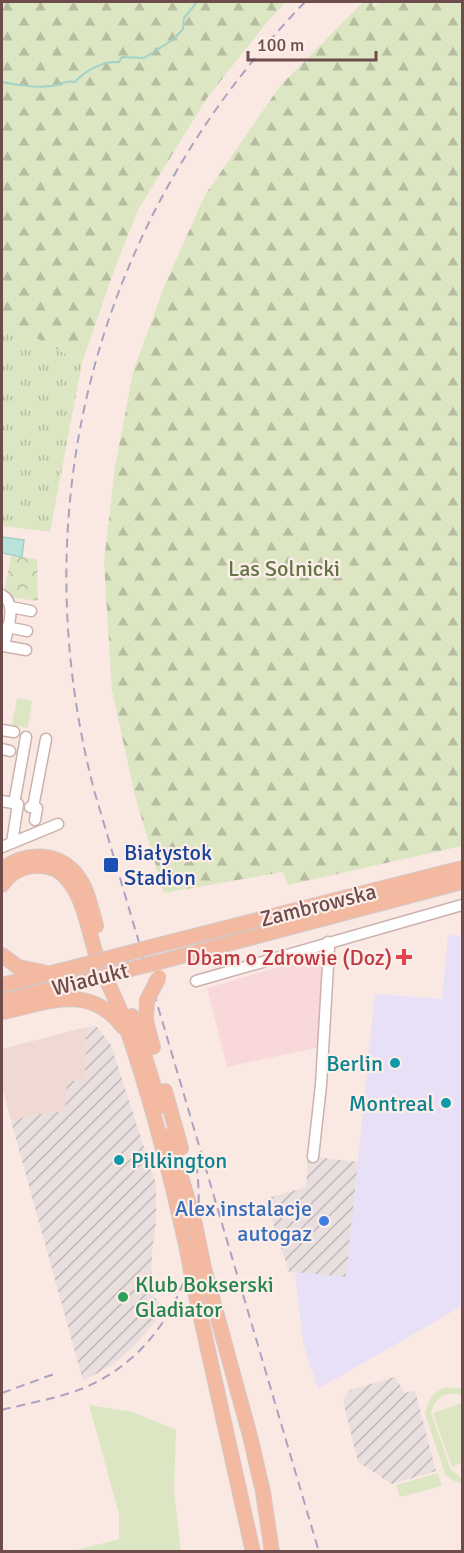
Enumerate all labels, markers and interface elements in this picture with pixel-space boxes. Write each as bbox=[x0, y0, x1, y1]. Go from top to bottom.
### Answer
scale bar bbox=[248, 24, 376, 62]
text: 100 m bbox=[257, 34, 304, 56]
park label: Las Solnicki bbox=[228, 555, 340, 582]
place label: Białystok Stadion bbox=[124, 839, 212, 891]
marker: Białystok Stadion bbox=[102, 856, 120, 874]
street label: Zambrowska bbox=[257, 878, 379, 932]
place label: Dbam o Zdrowie (Doz) bbox=[186, 944, 392, 971]
marker: Dbam o Zdrowie (Doz) bbox=[397, 950, 411, 964]
street label: Wiadukt bbox=[49, 956, 131, 1002]
place label: Berlin bbox=[326, 1050, 383, 1077]
marker: Berlin bbox=[388, 1056, 402, 1070]
place label: Montreal bbox=[349, 1090, 434, 1117]
marker: Montreal bbox=[439, 1096, 453, 1110]
place label: Pilkington bbox=[131, 1147, 227, 1174]
marker: Pilkington bbox=[112, 1153, 126, 1167]
place label: Alex instalacje autogaz bbox=[175, 1195, 312, 1247]
marker: Alex instalacje autogaz bbox=[317, 1214, 331, 1228]
place label: Klub Bokserski Gladiator bbox=[135, 1271, 274, 1323]
marker: Klub Bokserski Gladiator bbox=[116, 1290, 130, 1304]

